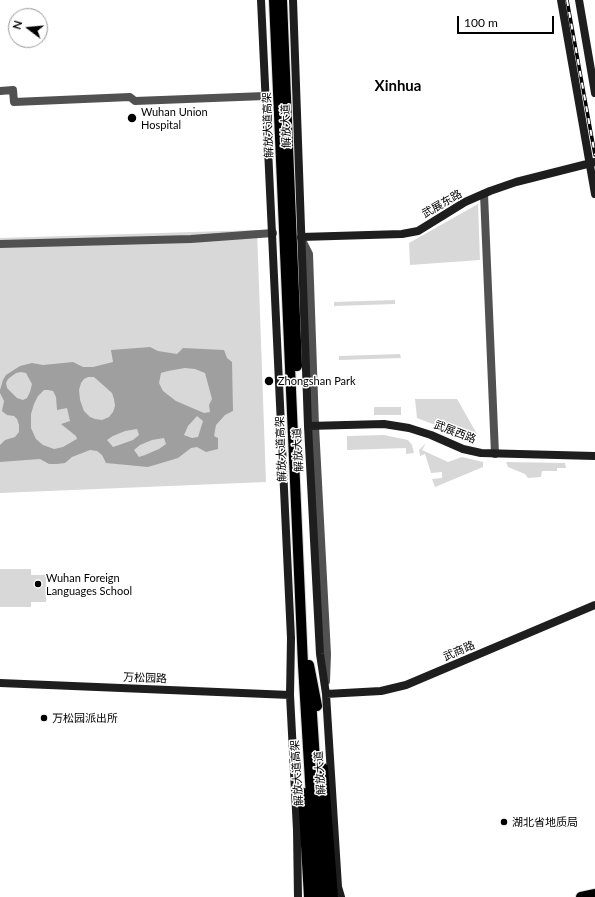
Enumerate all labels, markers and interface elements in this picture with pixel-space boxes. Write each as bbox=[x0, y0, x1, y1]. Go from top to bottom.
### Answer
north arrow bbox=[8, 8, 48, 48]
scale bar bbox=[459, 8, 556, 34]
text: 100 m bbox=[464, 15, 498, 30]
text: N bbox=[10, 19, 24, 31]
district label: Xinhua bbox=[375, 77, 421, 95]
street label: 解放大道高架 bbox=[260, 92, 276, 158]
street label: 解放大道 bbox=[279, 104, 293, 148]
place label: Wuhan Union Hospital bbox=[141, 105, 208, 131]
marker: Wuhan Union Hospital bbox=[126, 112, 138, 124]
street label: 武展东路 bbox=[420, 187, 464, 221]
place label: Zhongshan Park bbox=[278, 374, 356, 388]
marker: Zhongshan Park bbox=[263, 375, 275, 387]
street label: 解放大道高架 bbox=[273, 416, 289, 482]
street label: 武展西路 bbox=[432, 418, 478, 446]
street label: 解放大道 bbox=[290, 428, 306, 472]
place label: Wuhan Foreign Languages School bbox=[46, 571, 132, 597]
marker: Wuhan Foreign Languages School bbox=[33, 579, 43, 589]
street label: 武商路 bbox=[441, 638, 477, 664]
street label: 万松园路 bbox=[123, 671, 167, 685]
place label: 万松园派出所 bbox=[52, 711, 118, 725]
marker: 万松园派出所 bbox=[39, 713, 49, 723]
street label: 解放大道高架 bbox=[288, 740, 306, 806]
street label: 解放大道 bbox=[312, 751, 328, 795]
place label: 湖北省地质局 bbox=[512, 815, 578, 829]
marker: 湖北省地质局 bbox=[499, 817, 509, 827]

